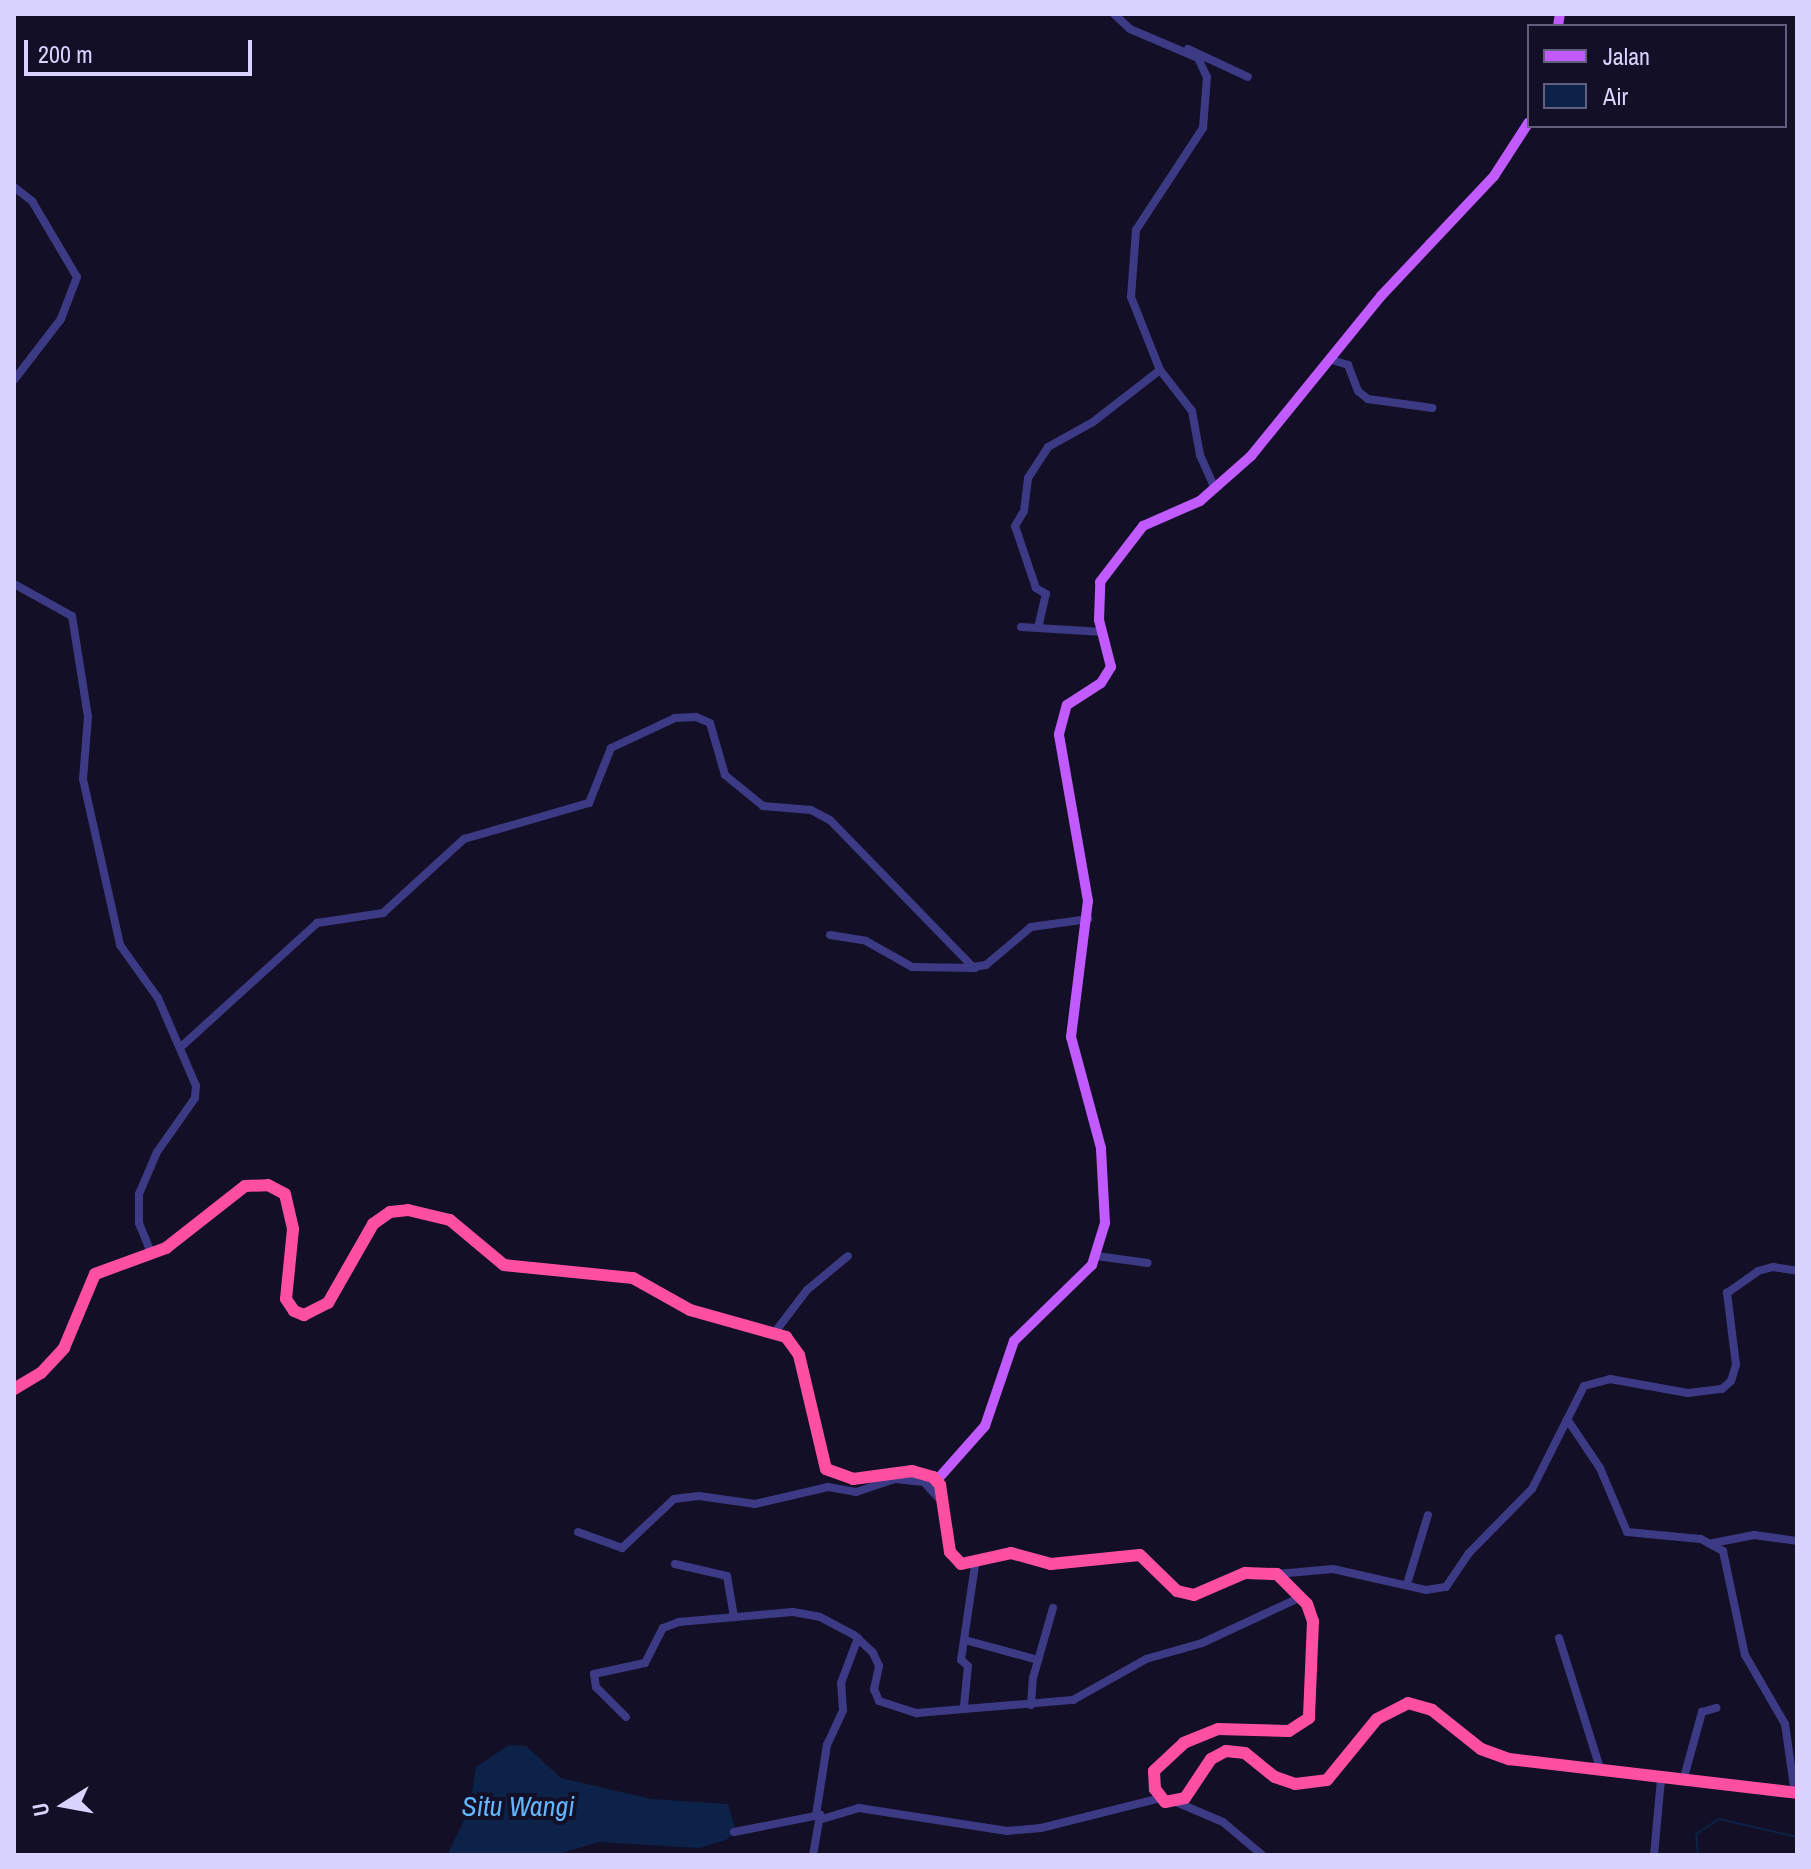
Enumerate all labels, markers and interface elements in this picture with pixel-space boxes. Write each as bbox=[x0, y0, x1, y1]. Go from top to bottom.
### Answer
scale bar bbox=[28, 24, 256, 74]
legend bbox=[1527, 24, 1787, 128]
text: 200 m bbox=[38, 38, 93, 70]
text: Jalan bbox=[1603, 40, 1650, 72]
text: Air bbox=[1603, 80, 1628, 112]
north arrow bbox=[24, 1765, 104, 1845]
water label: Situ Wangi bbox=[461, 1789, 575, 1823]
text: U bbox=[24, 1800, 56, 1819]

